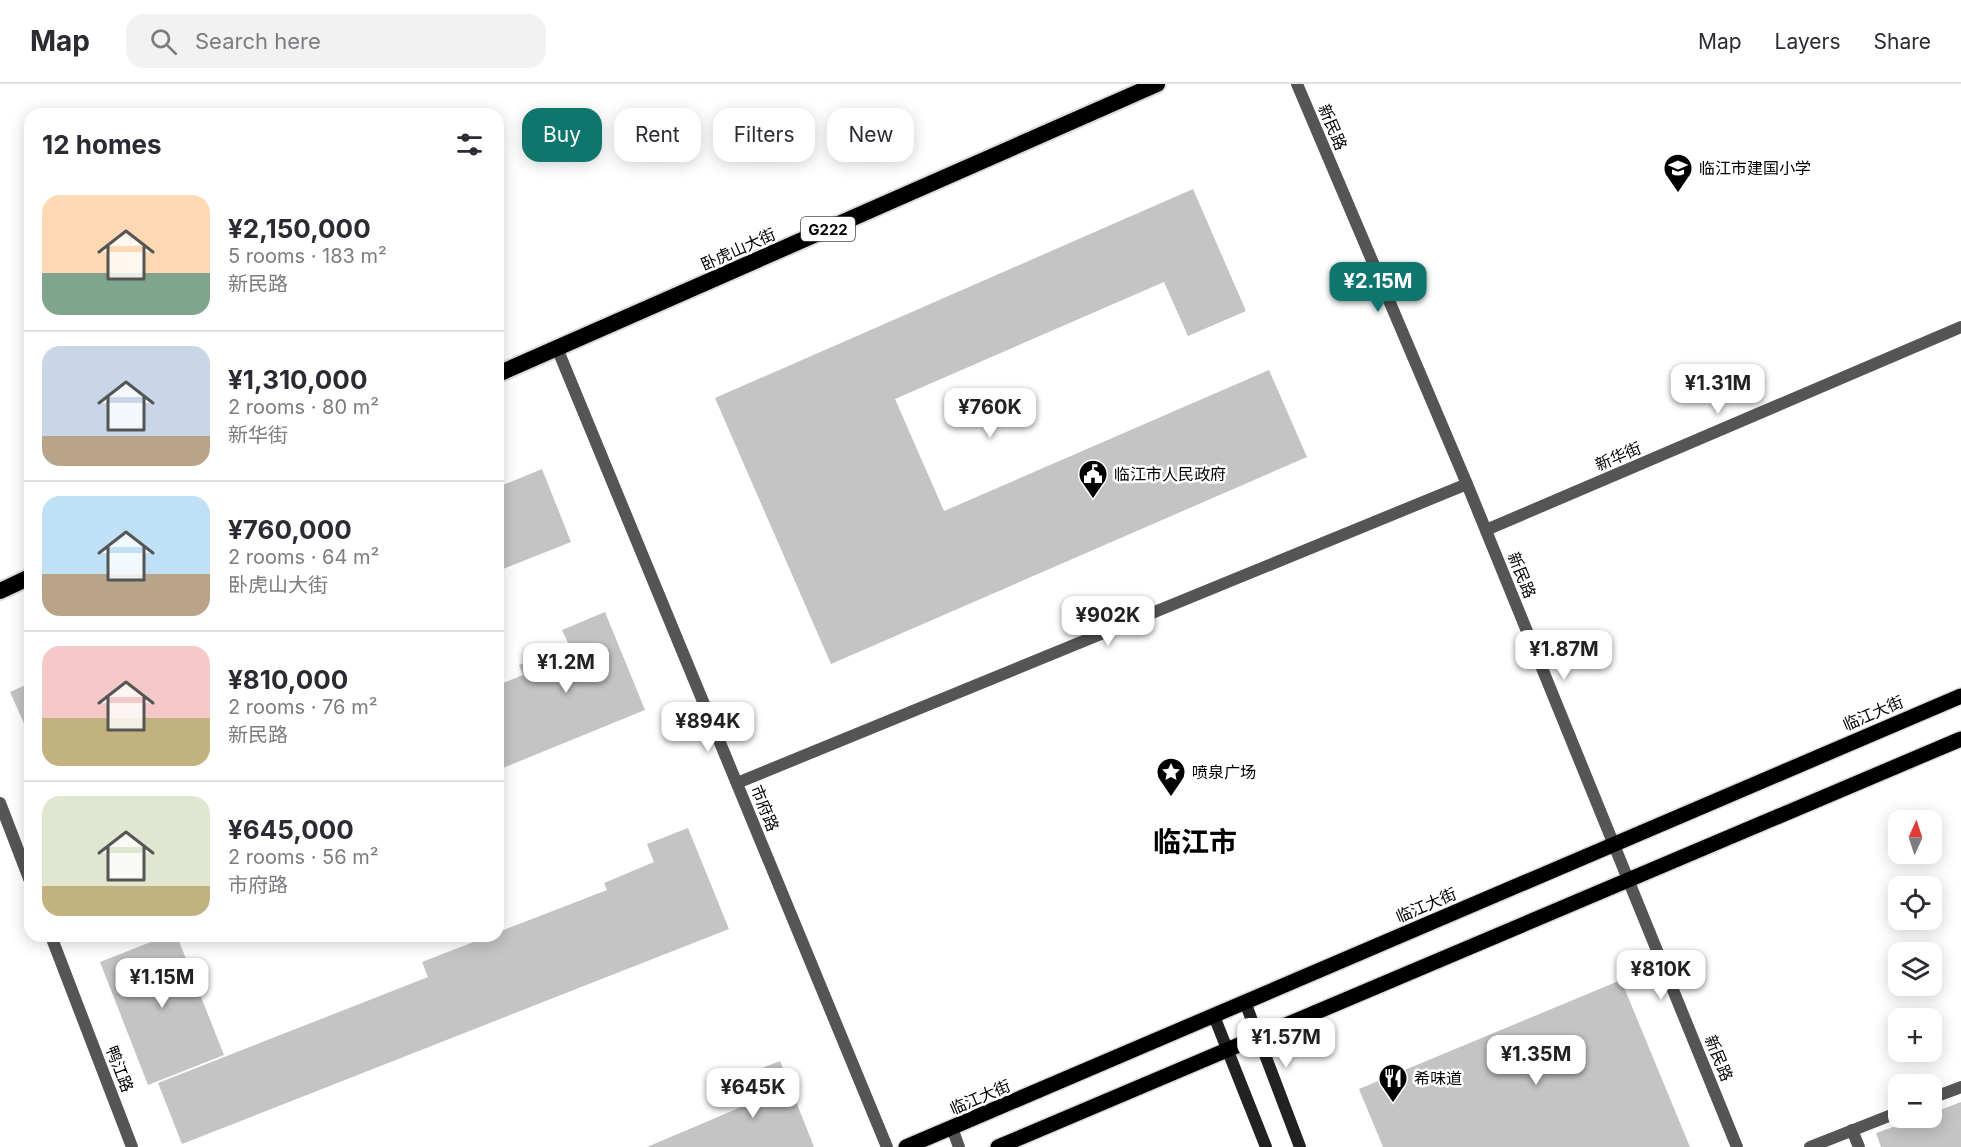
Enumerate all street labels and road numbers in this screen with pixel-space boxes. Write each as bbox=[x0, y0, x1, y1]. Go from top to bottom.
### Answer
street label: 新民路 bbox=[1314, 101, 1352, 153]
road number: G222 bbox=[801, 217, 855, 241]
street label: 卧虎山大街 bbox=[697, 224, 779, 274]
street label: 新华街 bbox=[1592, 437, 1644, 475]
street label: 新民路 bbox=[1504, 549, 1540, 601]
street label: 临江大街 bbox=[1840, 691, 1906, 735]
street label: 市府路 bbox=[747, 782, 783, 834]
street label: 临江大街 bbox=[1393, 883, 1459, 927]
street label: 新民路 bbox=[1701, 1032, 1737, 1084]
street label: 鸭江路 bbox=[102, 1043, 138, 1095]
street label: 临江大街 bbox=[947, 1075, 1013, 1119]

